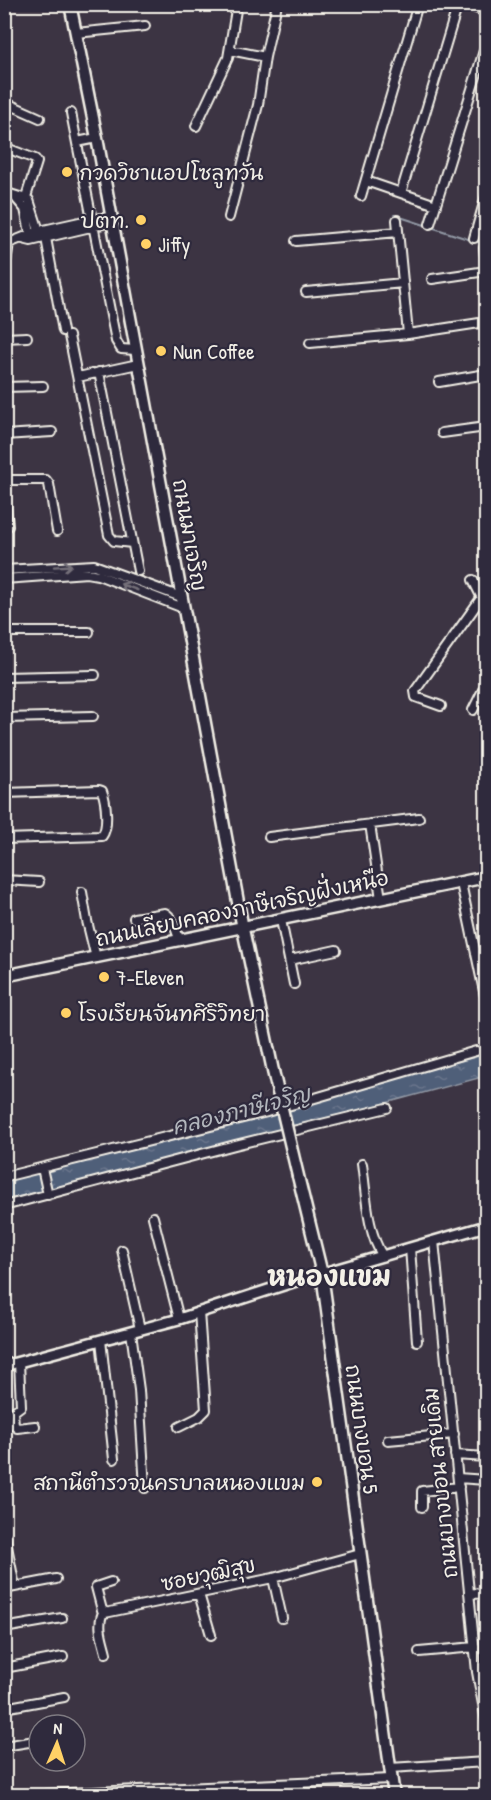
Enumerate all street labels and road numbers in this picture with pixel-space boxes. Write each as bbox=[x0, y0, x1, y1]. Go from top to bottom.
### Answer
street label: ถนนมาเจริญ bbox=[166, 477, 214, 593]
street label: ถนนเลียบคลองภาษีเจริญฝั่งเหนือ bbox=[92, 861, 391, 953]
street label: ถนนบางบอน 5 bbox=[339, 1362, 385, 1496]
street label: ถนนบางบอน สายเดิม bbox=[416, 1386, 464, 1580]
street label: ซอยวุฒิสุข bbox=[158, 1550, 258, 1600]

